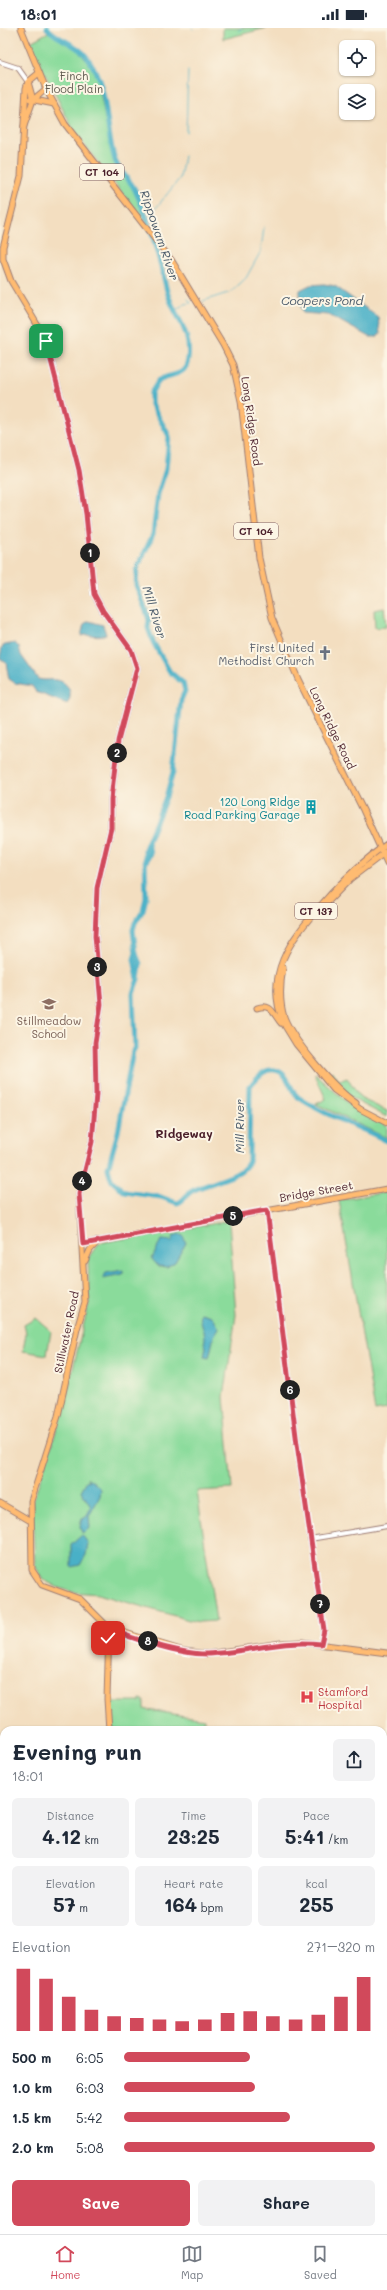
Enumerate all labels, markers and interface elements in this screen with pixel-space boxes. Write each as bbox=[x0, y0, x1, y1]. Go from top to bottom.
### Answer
text: 18:01 bbox=[20, 4, 57, 24]
map controls bbox=[339, 40, 375, 120]
button: locate bbox=[339, 40, 375, 76]
park label: Finch Flood Plain bbox=[45, 68, 103, 96]
button: layers bbox=[339, 84, 375, 120]
road number: CT 104 bbox=[80, 164, 124, 180]
water label: Rippowam River bbox=[137, 188, 183, 282]
water label: Coopers Pond bbox=[281, 292, 364, 308]
pin bbox=[29, 324, 63, 358]
icon: arrive bbox=[35, 330, 57, 352]
street label: Long Ridge Road bbox=[238, 375, 266, 467]
road number: CT 104 bbox=[234, 523, 278, 539]
pin: 1 bbox=[80, 543, 100, 563]
text: 1 bbox=[88, 545, 92, 560]
water label: Mill River bbox=[139, 584, 171, 640]
place label: First United Methodist Church bbox=[219, 640, 314, 668]
church icon: First United Methodist Church bbox=[317, 645, 333, 661]
street label: Long Ridge Road bbox=[307, 684, 359, 772]
pin: 2 bbox=[107, 743, 127, 763]
text: 2 bbox=[114, 745, 120, 760]
place label: 120 Long Ridge Road Parking Garage bbox=[184, 794, 300, 822]
building icon: 120 Long Ridge Road Parking Garage bbox=[303, 799, 319, 815]
road number: CT 137 bbox=[295, 903, 337, 919]
pin: 3 bbox=[87, 957, 107, 977]
text: 3 bbox=[94, 959, 100, 974]
school or university icon: Stillmeadow School bbox=[41, 996, 57, 1012]
place label: Stillmeadow School bbox=[17, 1013, 81, 1041]
water label: Mill River bbox=[231, 1099, 247, 1153]
district label: Ridgeway bbox=[155, 1125, 213, 1141]
pin: 4 bbox=[72, 1171, 92, 1191]
text: 4 bbox=[79, 1173, 85, 1188]
street label: Bridge Street bbox=[278, 1177, 354, 1205]
pin: 5 bbox=[223, 1206, 243, 1226]
text: 5 bbox=[230, 1208, 236, 1223]
street label: Stillwater Road bbox=[50, 1290, 82, 1374]
pin: 6 bbox=[280, 1380, 300, 1400]
text: 6 bbox=[287, 1382, 293, 1397]
pin: 7 bbox=[310, 1594, 330, 1614]
text: 7 bbox=[317, 1596, 323, 1611]
pin bbox=[91, 1621, 125, 1655]
icon: check bbox=[97, 1627, 119, 1649]
pin: 8 bbox=[138, 1631, 158, 1651]
text: 8 bbox=[145, 1633, 151, 1648]
place label: Stamford Hospital bbox=[318, 1684, 368, 1712]
hospital icon: Stamford Hospital bbox=[299, 1689, 315, 1705]
text: Evening run bbox=[12, 1737, 142, 1766]
button: share bbox=[333, 1739, 375, 1781]
text: 18:01 bbox=[12, 1767, 44, 1784]
text: Distance bbox=[47, 1808, 94, 1823]
text: Time bbox=[181, 1808, 206, 1823]
text: Pace bbox=[303, 1808, 330, 1823]
text: 4.12 bbox=[42, 1823, 81, 1849]
text: 23:25 bbox=[167, 1823, 220, 1849]
text: 5:41 bbox=[285, 1823, 324, 1849]
text: km bbox=[81, 1832, 99, 1847]
text: /km bbox=[324, 1832, 348, 1847]
text: Elevation bbox=[46, 1876, 95, 1891]
text: Heart rate bbox=[164, 1876, 223, 1891]
text: kcal bbox=[306, 1876, 327, 1891]
text: 57 bbox=[53, 1891, 76, 1917]
text: 164 bbox=[164, 1891, 197, 1917]
text: 255 bbox=[299, 1891, 334, 1917]
text: m bbox=[76, 1900, 88, 1915]
text: bpm bbox=[197, 1900, 223, 1915]
text: Elevation bbox=[12, 1938, 70, 1955]
text: 271–320 m bbox=[307, 1938, 375, 1955]
text: 500 m bbox=[12, 2049, 51, 2066]
text: 6:05 bbox=[76, 2049, 103, 2066]
text: 1.0 km bbox=[12, 2079, 52, 2096]
text: 6:03 bbox=[76, 2079, 104, 2096]
text: 1.5 km bbox=[12, 2109, 51, 2126]
text: 5:42 bbox=[76, 2109, 102, 2126]
text: 2.0 km bbox=[12, 2139, 54, 2156]
text: 5:08 bbox=[76, 2139, 104, 2156]
button: Save bbox=[12, 2180, 190, 2226]
button: Share bbox=[198, 2180, 375, 2226]
tab: Home bbox=[50, 2243, 80, 2282]
tab: Map bbox=[181, 2243, 203, 2282]
tab: Saved bbox=[304, 2243, 337, 2282]

